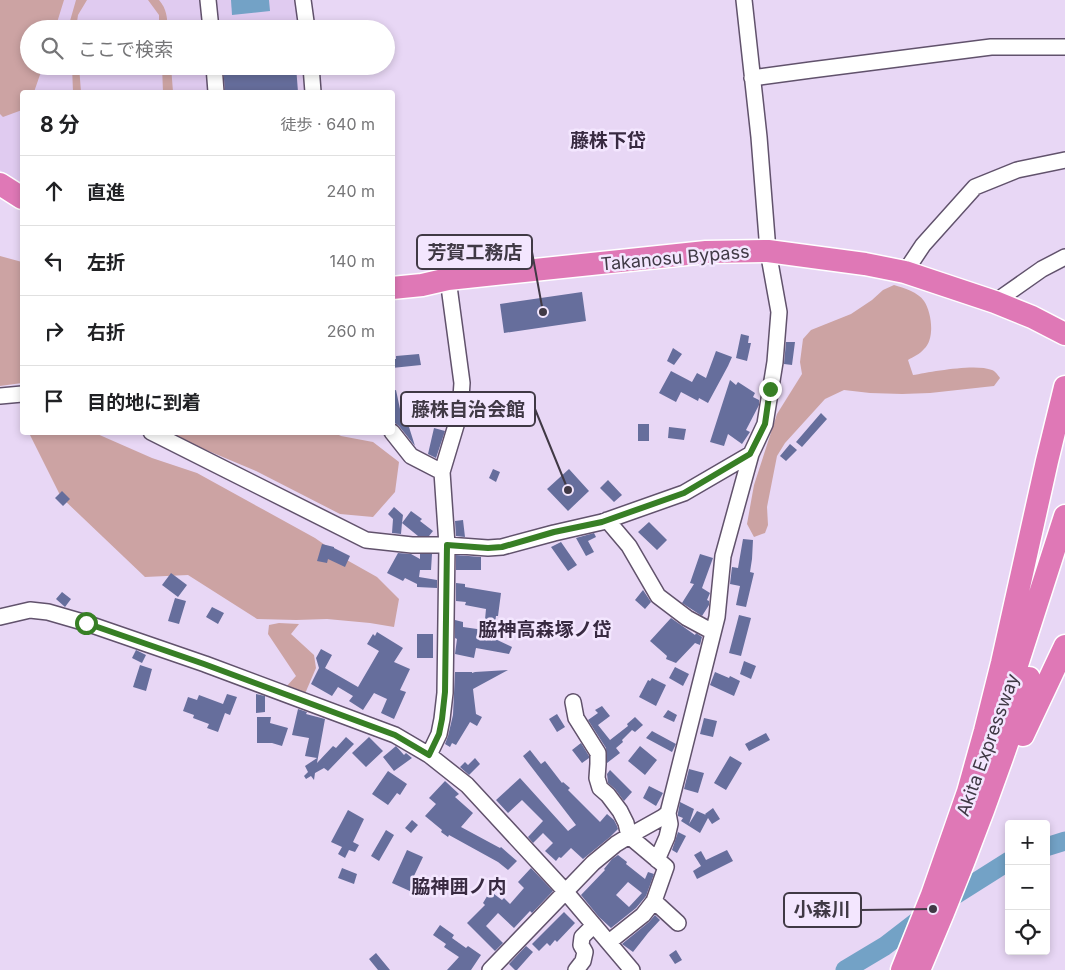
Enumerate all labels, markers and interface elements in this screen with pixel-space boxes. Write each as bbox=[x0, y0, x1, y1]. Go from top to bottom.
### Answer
search box bbox=[20, 20, 395, 75]
icon: search bbox=[38, 34, 66, 62]
text: ここで検索 bbox=[78, 38, 173, 61]
text: 8 分 bbox=[40, 112, 80, 137]
text: 徒歩 · 640 m bbox=[281, 114, 375, 134]
district label: 藤株下岱 bbox=[570, 129, 646, 152]
icon: ahead bbox=[40, 177, 68, 205]
text: 直進 bbox=[87, 181, 125, 204]
text: 240 m bbox=[327, 181, 375, 201]
callout: 芳賀工務店 bbox=[417, 235, 532, 269]
text: 芳賀工務店 bbox=[427, 241, 523, 264]
street label: Takanosu Bypass bbox=[600, 241, 750, 274]
icon: left bbox=[40, 247, 68, 275]
text: 左折 bbox=[87, 251, 125, 274]
text: 140 m bbox=[330, 251, 375, 271]
icon: right bbox=[40, 317, 68, 345]
text: 右折 bbox=[87, 321, 125, 344]
text: 260 m bbox=[327, 321, 375, 341]
route end bbox=[759, 378, 782, 401]
icon: arrive bbox=[40, 387, 68, 415]
text: 目的地に到着 bbox=[87, 391, 201, 414]
callout: 藤株自治会館 bbox=[401, 392, 535, 426]
text: 藤株自治会館 bbox=[411, 398, 525, 421]
route start bbox=[75, 612, 98, 635]
district label: 脇神高森塚ノ岱 bbox=[478, 618, 612, 641]
street label: Akita Expressway bbox=[952, 671, 1023, 819]
map controls bbox=[1005, 820, 1050, 955]
button: + bbox=[1005, 820, 1050, 865]
button: − bbox=[1005, 865, 1050, 910]
district label: 脇神囲ノ内 bbox=[411, 875, 507, 898]
callout: 小森川 bbox=[784, 893, 861, 927]
text: 小森川 bbox=[793, 898, 851, 921]
button: locate bbox=[1005, 910, 1050, 955]

